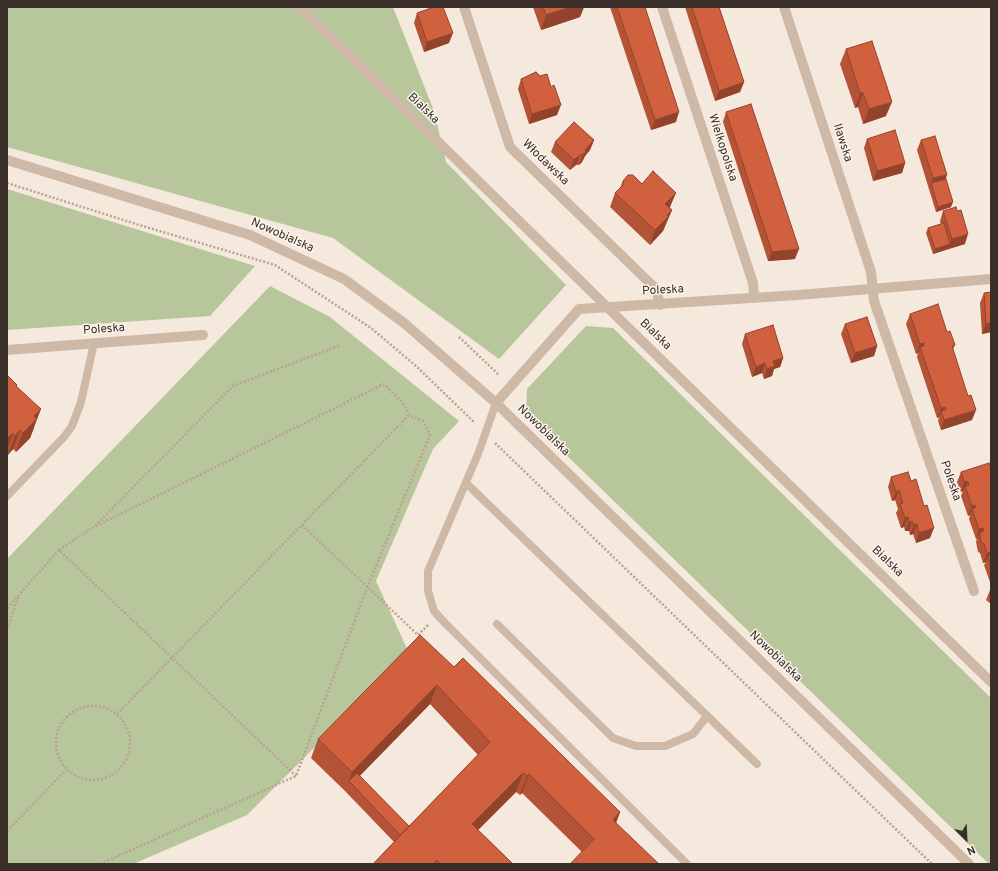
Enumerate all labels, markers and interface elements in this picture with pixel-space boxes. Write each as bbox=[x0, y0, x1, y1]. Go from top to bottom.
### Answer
street label: Bialska bbox=[404, 90, 442, 128]
street label: Wielkopolska bbox=[704, 112, 740, 184]
street label: Iławska bbox=[829, 122, 855, 164]
street label: Włodawska bbox=[519, 137, 571, 189]
street label: Nowobialska bbox=[248, 216, 316, 256]
street label: Poleska bbox=[642, 283, 684, 299]
street label: Bialska bbox=[636, 316, 674, 354]
street label: Poleska bbox=[83, 321, 125, 339]
street label: Nowobialska bbox=[514, 402, 572, 460]
street label: Poleska bbox=[936, 459, 964, 503]
street label: Bialska bbox=[868, 543, 906, 581]
street label: Nowobialska bbox=[746, 628, 804, 686]
north arrow bbox=[946, 819, 986, 859]
text: N bbox=[964, 842, 977, 858]

